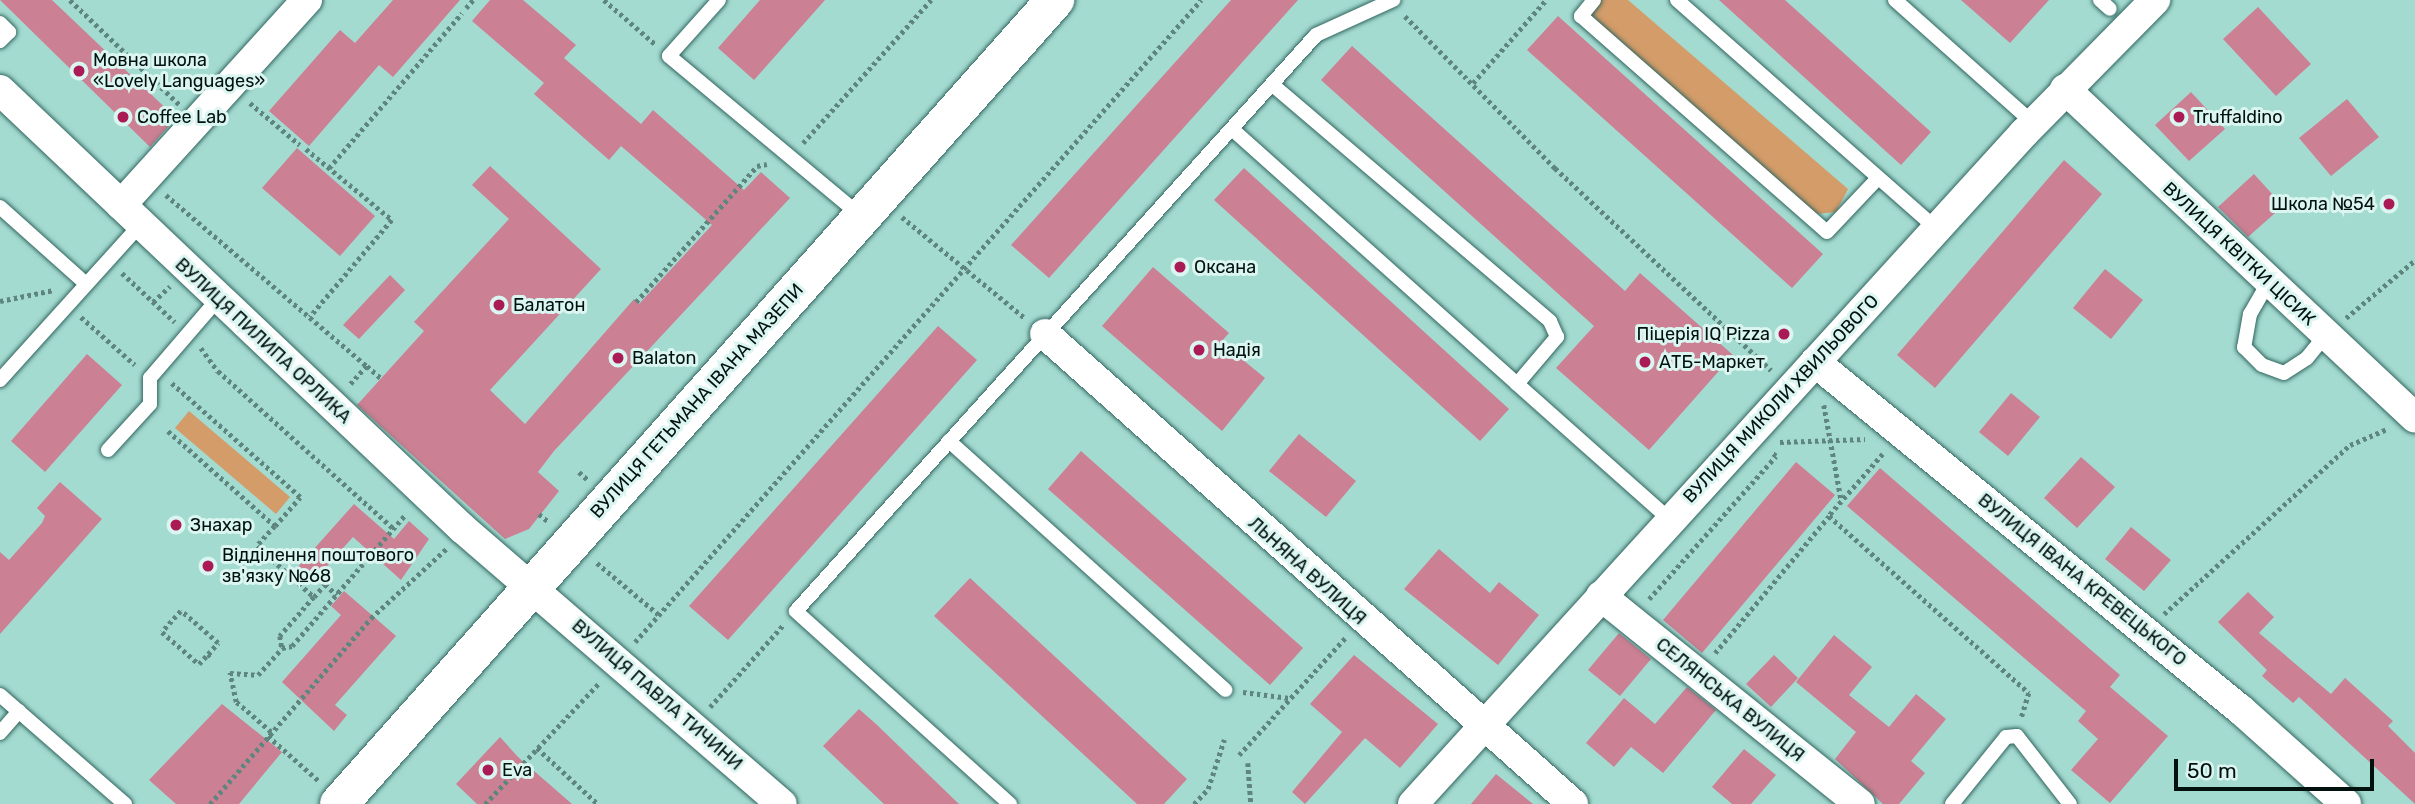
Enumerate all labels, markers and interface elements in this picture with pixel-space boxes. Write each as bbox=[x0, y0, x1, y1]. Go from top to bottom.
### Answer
place label: Мовна школа «Lovely Languages» bbox=[93, 50, 266, 92]
marker: Мовна школа «Lovely Languages» bbox=[71, 63, 87, 79]
place label: Coffee Lab bbox=[137, 106, 227, 128]
place label: Truffaldino bbox=[2193, 106, 2283, 128]
marker: Coffee Lab bbox=[115, 109, 131, 125]
marker: Truffaldino bbox=[2171, 109, 2187, 125]
street label: ВУЛИЦЯ КВІТКИ ЦІСИК bbox=[2158, 178, 2320, 330]
place label: Школа №54 bbox=[2271, 193, 2375, 215]
marker: Школа №54 bbox=[2381, 196, 2397, 212]
street label: ВУЛИЦЯ ПИЛИПА ОРЛИКА bbox=[171, 254, 355, 428]
place label: Оксана bbox=[1194, 256, 1256, 278]
marker: Оксана bbox=[1172, 259, 1188, 275]
street label: ВУЛИЦЯ ГЕТЬМАНА ІВАНА МАЗЕПИ bbox=[586, 279, 808, 523]
street label: ВУЛИЦЯ МИКОЛИ ХВИЛЬОВОГО bbox=[1679, 290, 1883, 508]
place label: Балатон bbox=[513, 294, 585, 316]
marker: Балатон bbox=[491, 297, 507, 313]
place label: Піцерія IQ Pizza bbox=[1637, 323, 1770, 345]
marker: Піцерія IQ Pizza bbox=[1776, 326, 1792, 342]
place label: Надія bbox=[1213, 339, 1261, 361]
marker: Надія bbox=[1191, 342, 1207, 358]
place label: Balaton bbox=[632, 347, 696, 369]
marker: Balaton bbox=[610, 350, 626, 366]
place label: АТБ-Маркет bbox=[1659, 351, 1765, 373]
marker: АТБ-Маркет bbox=[1637, 354, 1653, 370]
street label: ВУЛИЦЯ ІВАНА КРЕВЕЦЬКОГО bbox=[1974, 489, 2190, 671]
street label: ЛЬНЯНА ВУЛИЦЯ bbox=[1244, 513, 1370, 629]
place label: Знахар bbox=[190, 514, 252, 536]
marker: Знахар bbox=[168, 517, 184, 533]
place label: Відділення поштового зв'язку №68 bbox=[222, 545, 414, 588]
marker: Відділення поштового зв'язку №68 bbox=[200, 558, 216, 574]
street label: ВУЛИЦЯ ПАВЛА ТИЧИНИ bbox=[567, 615, 747, 775]
street label: СЕЛЯНСЬКА ВУЛИЦЯ bbox=[1652, 634, 1808, 766]
scale bar bbox=[2177, 744, 2376, 788]
text: 50 m bbox=[2187, 758, 2237, 783]
place label: Eva bbox=[502, 759, 532, 781]
marker: Eva bbox=[480, 762, 496, 778]

